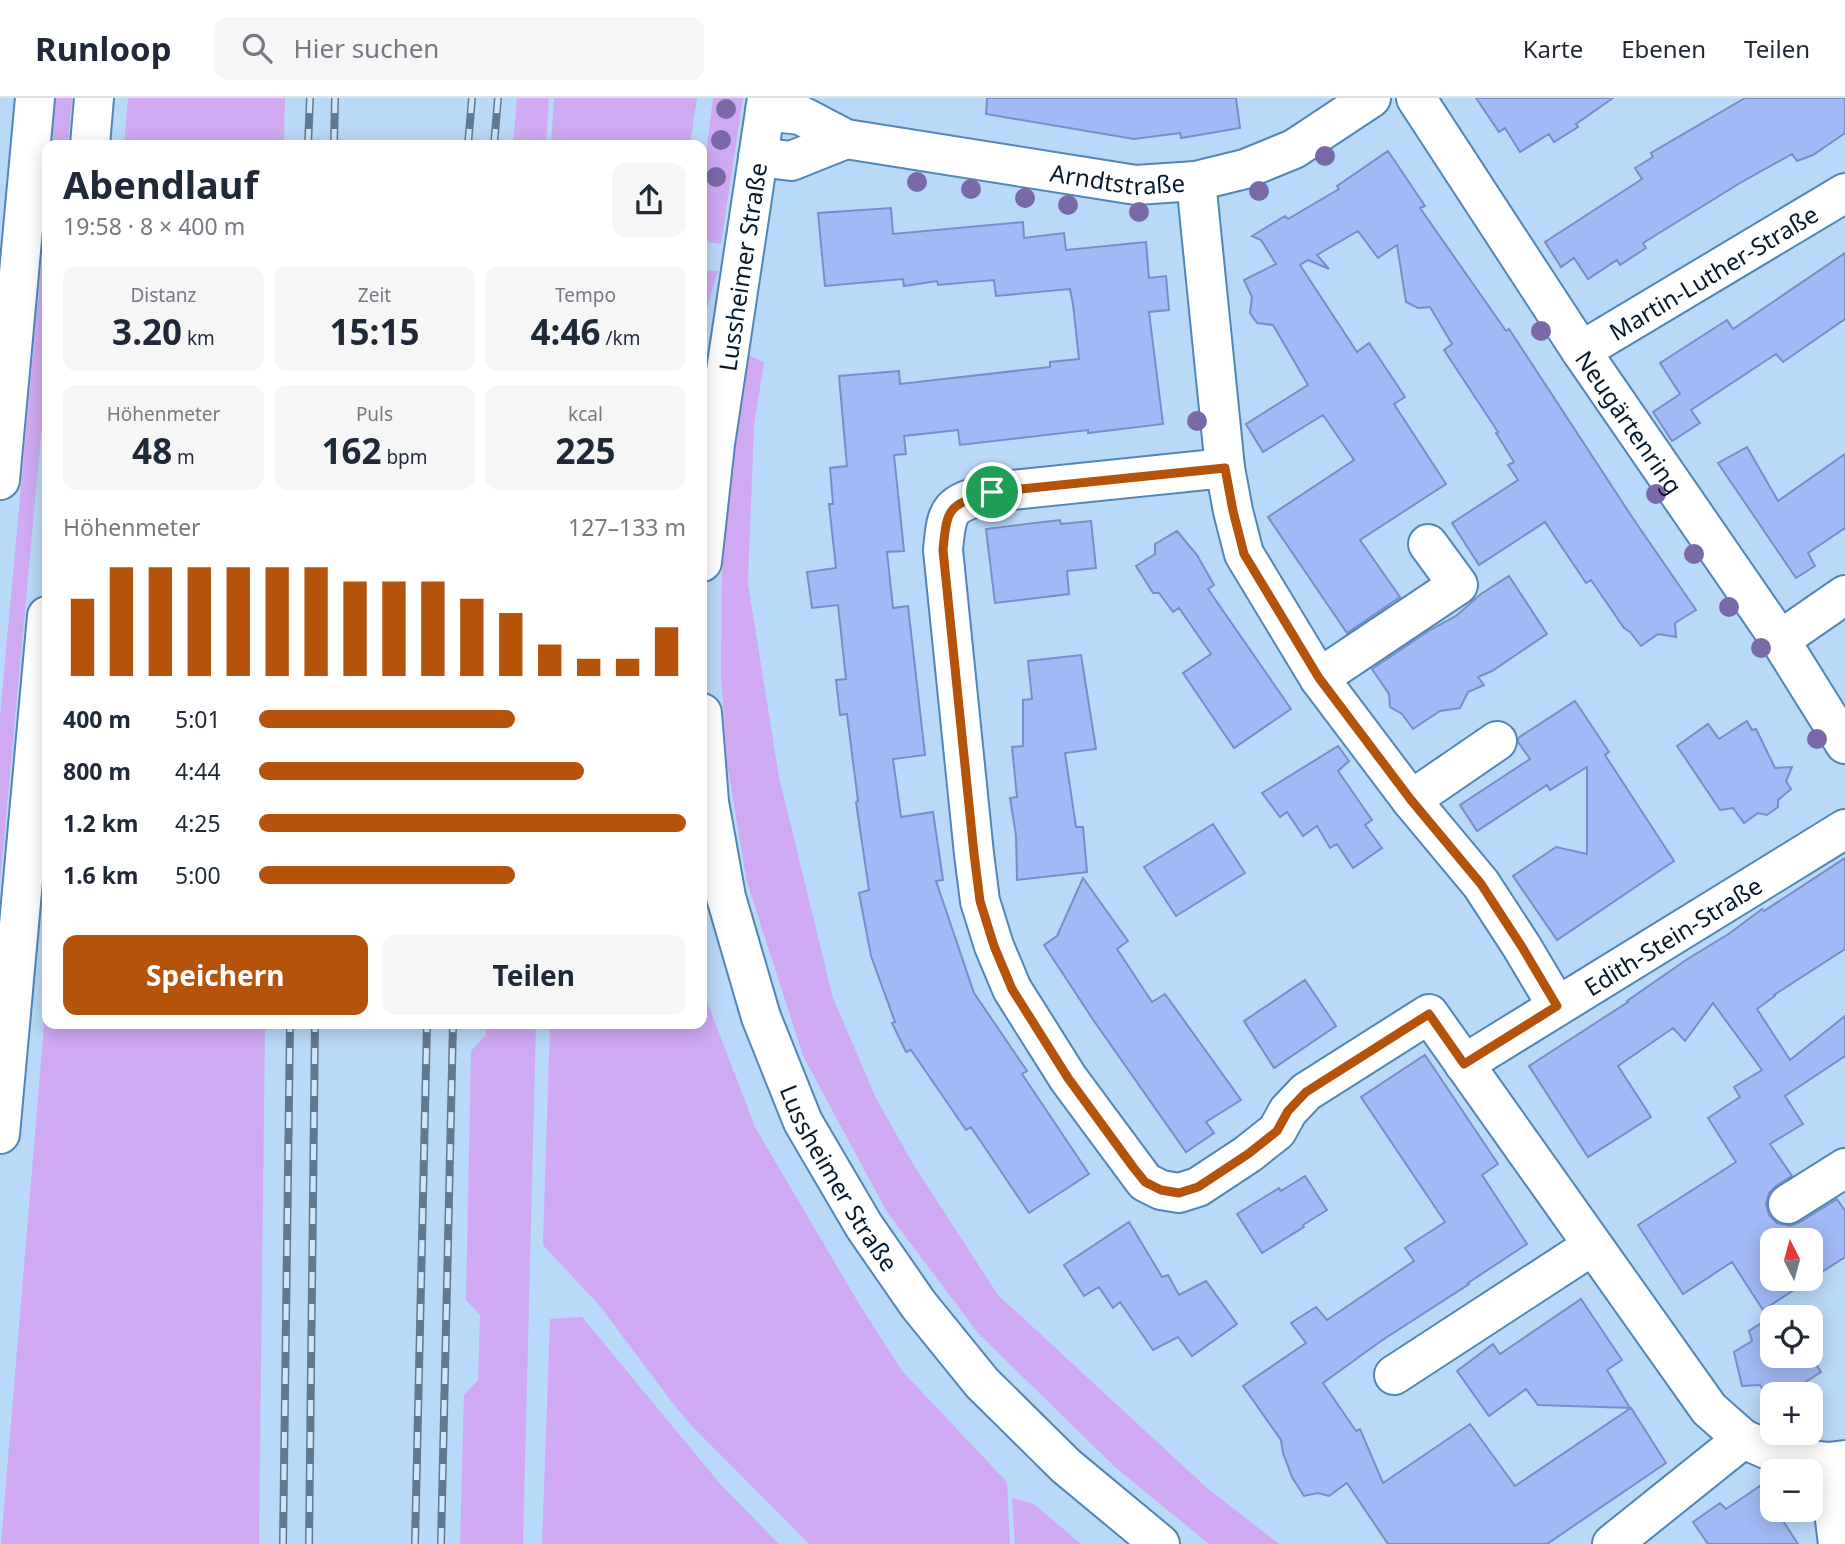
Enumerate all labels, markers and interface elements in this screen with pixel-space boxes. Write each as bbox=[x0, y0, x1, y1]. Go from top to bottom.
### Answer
search box bbox=[214, 17, 704, 80]
text: Runloop bbox=[35, 26, 172, 71]
icon: search bbox=[238, 29, 276, 67]
text: Hier suchen bbox=[294, 30, 439, 66]
text: Karte bbox=[1523, 32, 1583, 65]
text: Ebenen bbox=[1621, 32, 1706, 65]
text: Teilen bbox=[1744, 32, 1810, 65]
street label: Arndtstraße bbox=[1048, 155, 1186, 202]
text: Abendlauf bbox=[63, 158, 258, 210]
street label: Lussheimer Straße bbox=[710, 160, 774, 373]
button: share bbox=[612, 163, 686, 237]
street label: Martin-Luther-Straße bbox=[1602, 197, 1824, 347]
text: 19:58 · 8 × 400 m bbox=[63, 210, 245, 242]
text: Distanz bbox=[130, 282, 197, 308]
text: Zeit bbox=[358, 282, 391, 308]
text: Tempo bbox=[555, 282, 616, 308]
text: 3.20 bbox=[112, 308, 182, 355]
text: 15:15 bbox=[330, 308, 419, 355]
text: 4:46 bbox=[531, 308, 600, 355]
text: km bbox=[182, 325, 215, 351]
text: /km bbox=[600, 325, 640, 351]
street label: Neugärtenring bbox=[1569, 343, 1691, 500]
text: Höhenmeter bbox=[107, 401, 220, 427]
text: Puls bbox=[356, 401, 393, 427]
text: kcal bbox=[568, 401, 603, 427]
text: 48 bbox=[132, 427, 172, 474]
text: 162 bbox=[321, 427, 381, 474]
text: 225 bbox=[555, 427, 616, 474]
text: m bbox=[172, 444, 195, 470]
text: bpm bbox=[381, 444, 428, 470]
pin bbox=[962, 462, 1022, 522]
icon: arrive bbox=[973, 473, 1011, 511]
text: Höhenmeter bbox=[63, 511, 201, 543]
text: 127–133 m bbox=[568, 511, 686, 543]
text: 400 m bbox=[63, 703, 131, 735]
text: 5:01 bbox=[175, 703, 221, 735]
text: 800 m bbox=[63, 755, 131, 787]
text: 4:44 bbox=[175, 755, 221, 787]
text: 1.2 km bbox=[63, 807, 138, 839]
text: 4:25 bbox=[175, 807, 221, 839]
text: 1.6 km bbox=[63, 859, 138, 891]
text: 5:00 bbox=[175, 859, 221, 891]
street label: Edith-Stein-Straße bbox=[1577, 868, 1768, 1003]
button: Speichern bbox=[63, 935, 368, 1015]
button: Teilen bbox=[382, 935, 686, 1015]
street label: Lussheimer Straße bbox=[773, 1079, 907, 1277]
north arrow bbox=[1760, 1228, 1824, 1292]
map controls bbox=[1760, 1228, 1823, 1522]
button: locate bbox=[1760, 1305, 1823, 1368]
button: + bbox=[1760, 1382, 1823, 1445]
button: − bbox=[1760, 1459, 1823, 1522]

